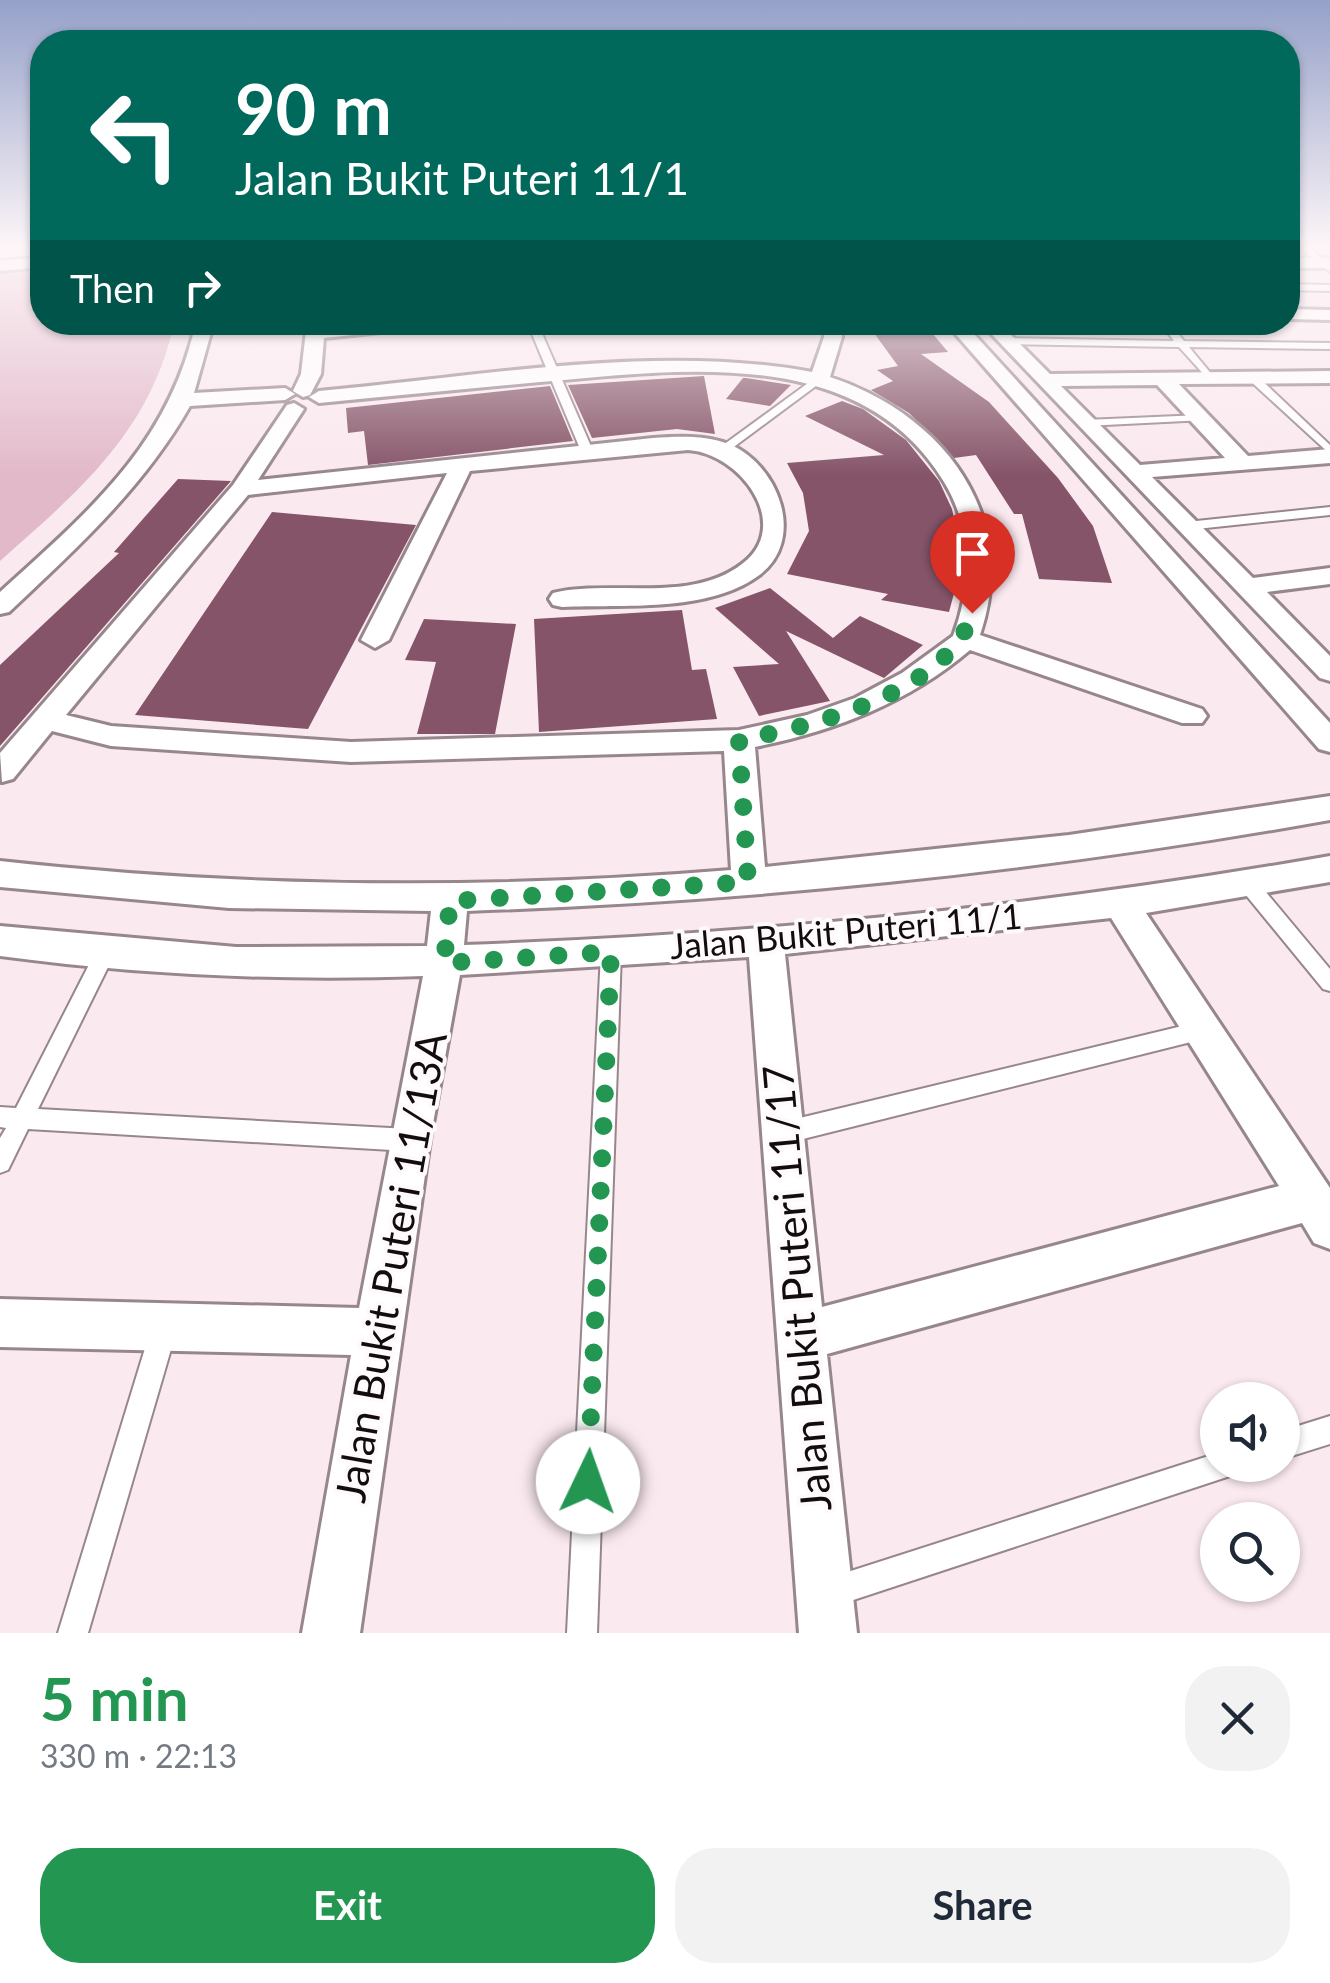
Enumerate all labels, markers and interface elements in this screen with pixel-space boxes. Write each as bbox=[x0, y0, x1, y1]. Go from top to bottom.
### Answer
text: 90 m bbox=[235, 66, 392, 150]
icon: left bbox=[70, 70, 200, 200]
text: Jalan Bukit Puteri 11/1 bbox=[235, 151, 689, 205]
icon: right bbox=[175, 260, 230, 315]
text: Then bbox=[70, 265, 155, 311]
pin bbox=[930, 511, 1015, 614]
icon: arrive bbox=[945, 526, 1000, 581]
street label: Jalan Bukit Puteri 11/1 bbox=[668, 894, 1024, 966]
street label: Jalan Bukit Puteri 11/13A bbox=[324, 1027, 456, 1506]
street label: Jalan Bukit Puteri 11/17 bbox=[752, 1063, 840, 1514]
map controls bbox=[1200, 1382, 1300, 1602]
button: sound bbox=[1200, 1382, 1300, 1482]
position arrow bbox=[536, 1430, 640, 1534]
button: search bbox=[1200, 1502, 1300, 1602]
text: 5 min bbox=[40, 1662, 189, 1734]
button: close bbox=[1185, 1666, 1290, 1771]
text: 330 m · 22:13 bbox=[40, 1736, 237, 1775]
button: Exit bbox=[40, 1848, 655, 1963]
button: Share bbox=[675, 1848, 1290, 1963]

